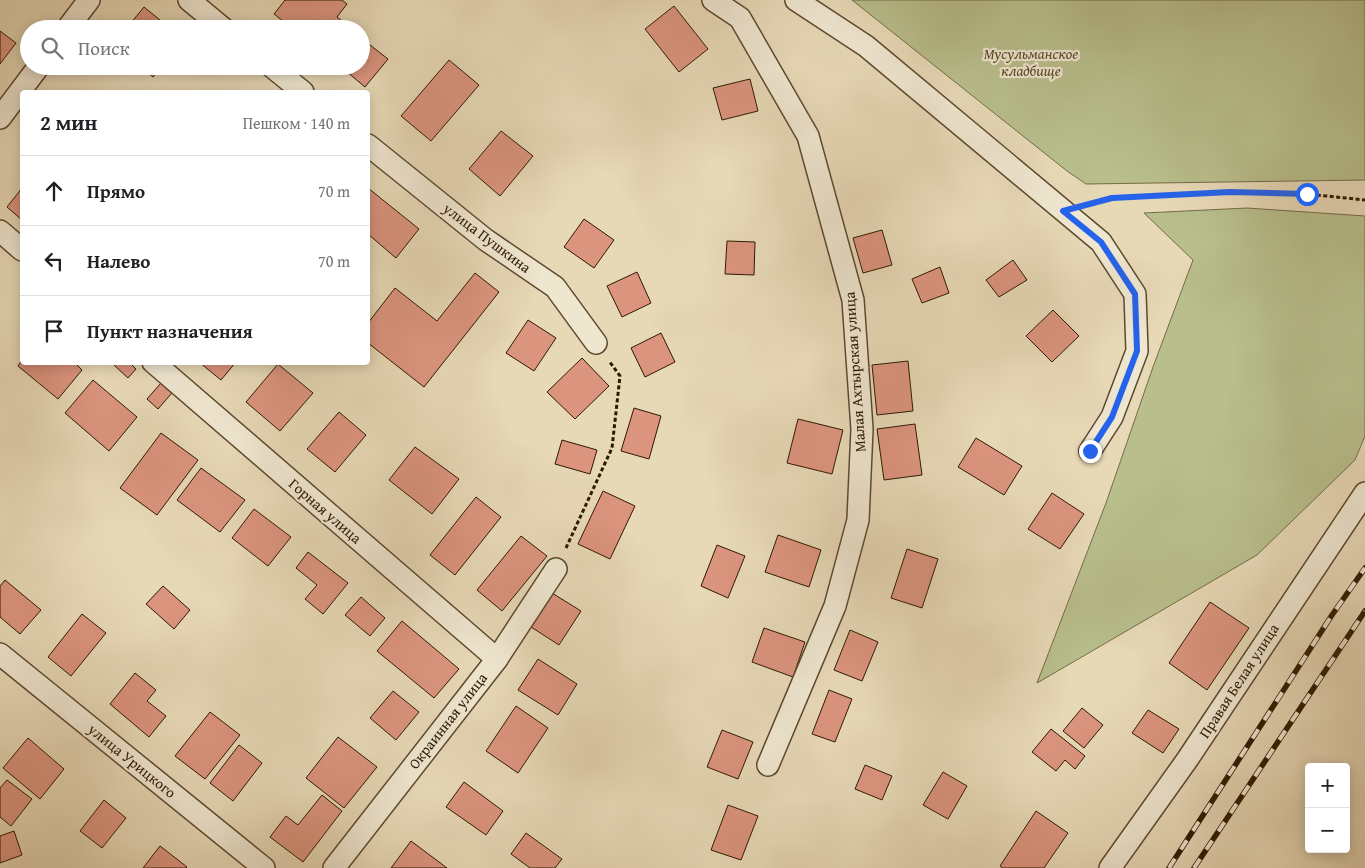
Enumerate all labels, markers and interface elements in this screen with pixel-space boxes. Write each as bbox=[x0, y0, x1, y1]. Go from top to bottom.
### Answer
search box bbox=[20, 20, 370, 75]
icon: search bbox=[38, 34, 66, 62]
text: Поиск bbox=[78, 34, 130, 62]
park label: Мусульманское кладбище bbox=[984, 43, 1078, 81]
text: 2 мин bbox=[40, 107, 97, 138]
text: Пешком · 140 m bbox=[243, 111, 350, 135]
icon: ahead bbox=[40, 177, 68, 205]
text: Прямо bbox=[87, 177, 145, 205]
text: 70 m bbox=[318, 179, 350, 203]
route start bbox=[1296, 183, 1319, 206]
street label: улица Пушкина bbox=[438, 197, 536, 278]
icon: left bbox=[40, 247, 68, 275]
text: Налево bbox=[87, 247, 150, 275]
text: 70 m bbox=[318, 249, 350, 273]
street label: Малая Ахтырская улица bbox=[838, 290, 871, 453]
icon: arrive bbox=[40, 317, 68, 345]
text: Пункт назначения bbox=[87, 317, 253, 345]
route end bbox=[1079, 440, 1102, 463]
street label: Горная улица bbox=[284, 473, 367, 549]
street label: Правая Белая улица bbox=[1194, 619, 1284, 742]
street label: Окраинная улица bbox=[403, 667, 492, 773]
street label: улица Урицкого bbox=[83, 718, 181, 803]
map controls bbox=[1305, 763, 1350, 853]
button: + bbox=[1305, 763, 1350, 808]
button: − bbox=[1305, 808, 1350, 853]

